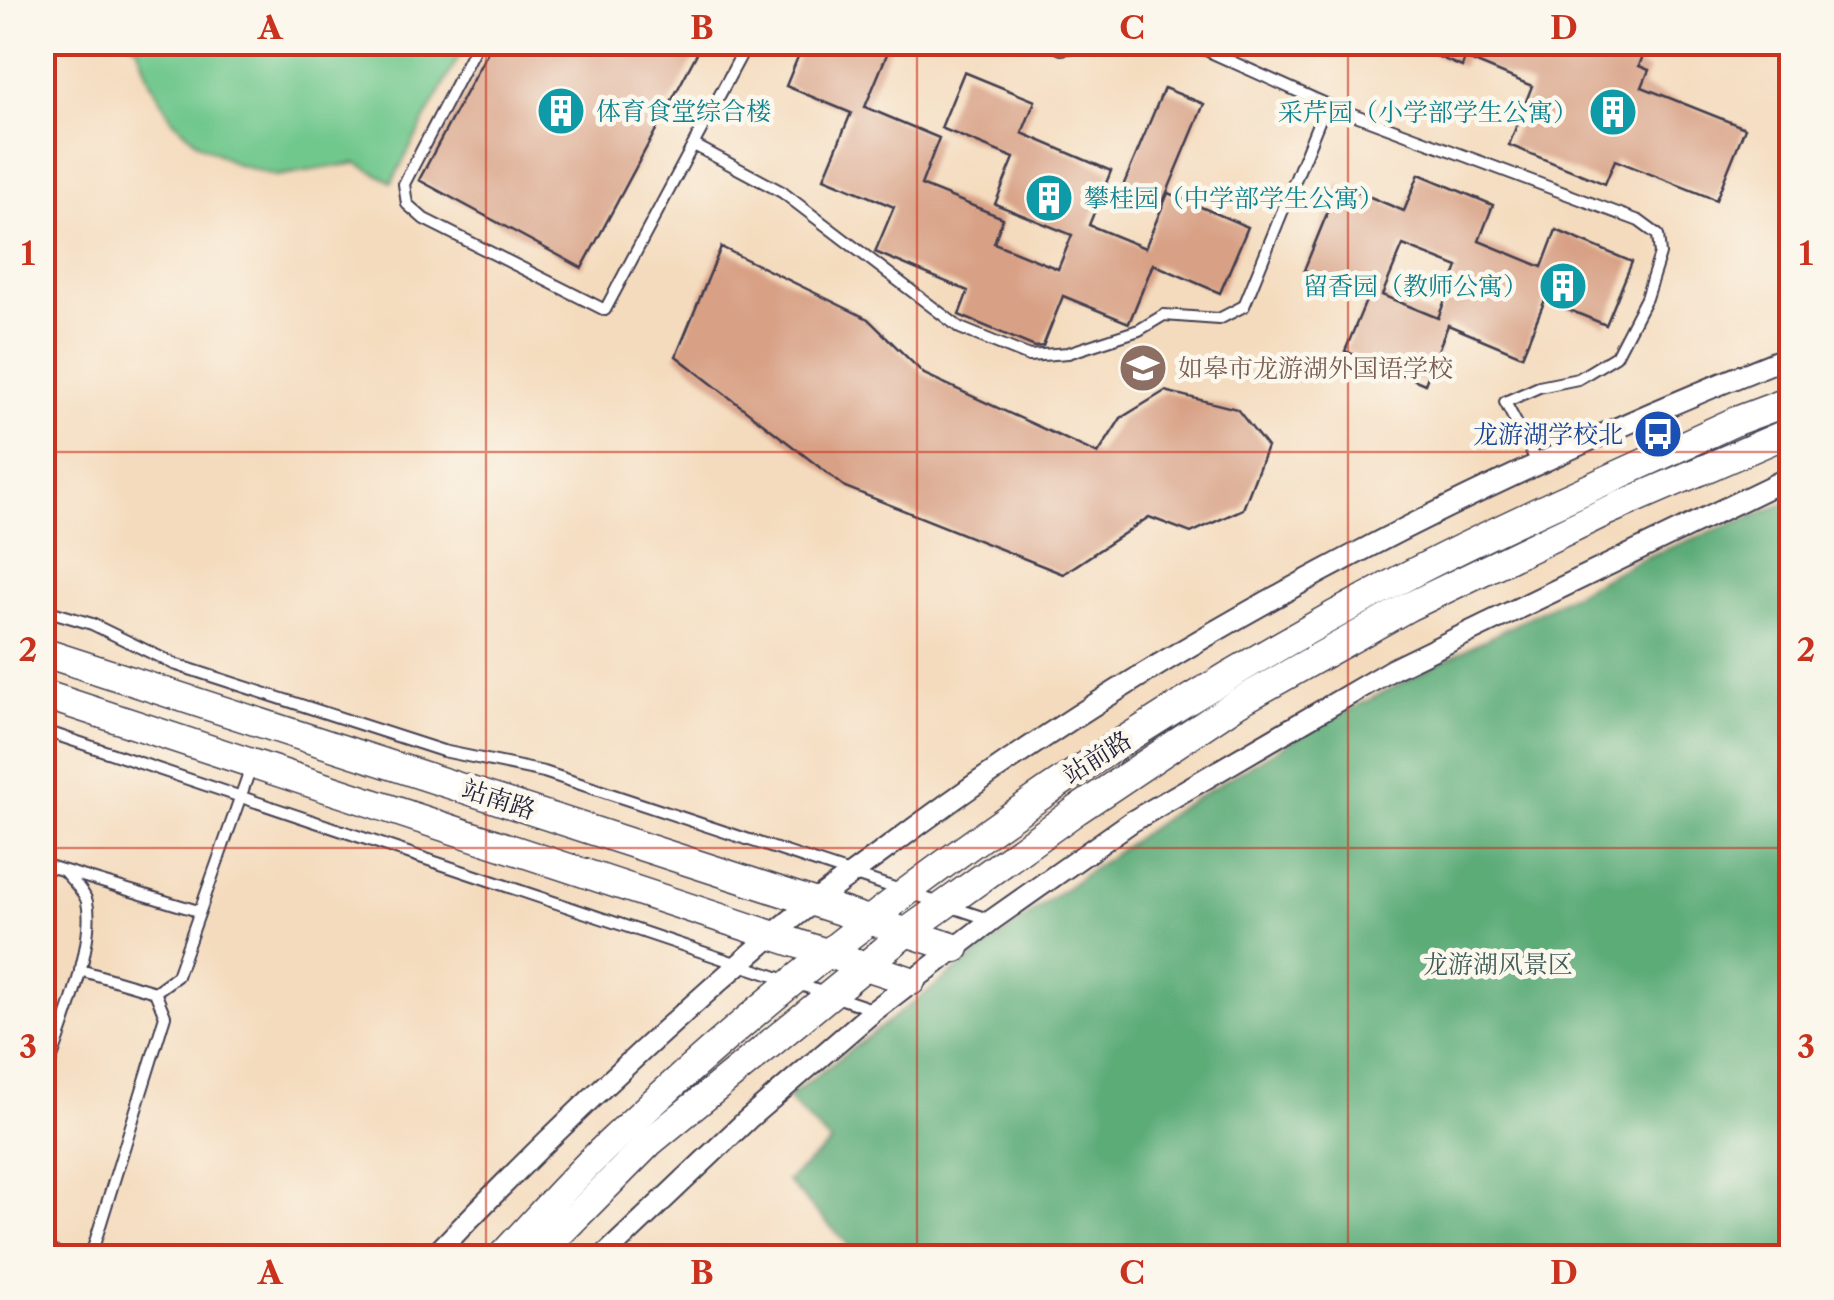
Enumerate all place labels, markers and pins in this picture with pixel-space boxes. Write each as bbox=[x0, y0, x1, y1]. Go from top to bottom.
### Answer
building icon: 体育食堂综合楼 bbox=[535, 85, 587, 137]
building icon: 采芹园（小学部学生公寓） bbox=[1587, 86, 1639, 138]
place label: 体育食堂综合楼 bbox=[596, 96, 771, 127]
place label: 采芹园（小学部学生公寓） bbox=[1278, 97, 1578, 128]
building icon: 攀桂园（中学部学生公寓） bbox=[1023, 172, 1075, 224]
place label: 攀桂园（中学部学生公寓） bbox=[1084, 183, 1384, 214]
building icon: 留香园（教师公寓） bbox=[1537, 260, 1589, 312]
place label: 留香园（教师公寓） bbox=[1303, 271, 1528, 302]
school or university icon: 如皋市龙游湖外国语学校 bbox=[1117, 342, 1169, 394]
place label: 如皋市龙游湖外国语学校 bbox=[1178, 353, 1453, 384]
bus stop icon: 龙游湖学校北 bbox=[1632, 408, 1684, 460]
place label: 龙游湖学校北 bbox=[1473, 419, 1623, 450]

